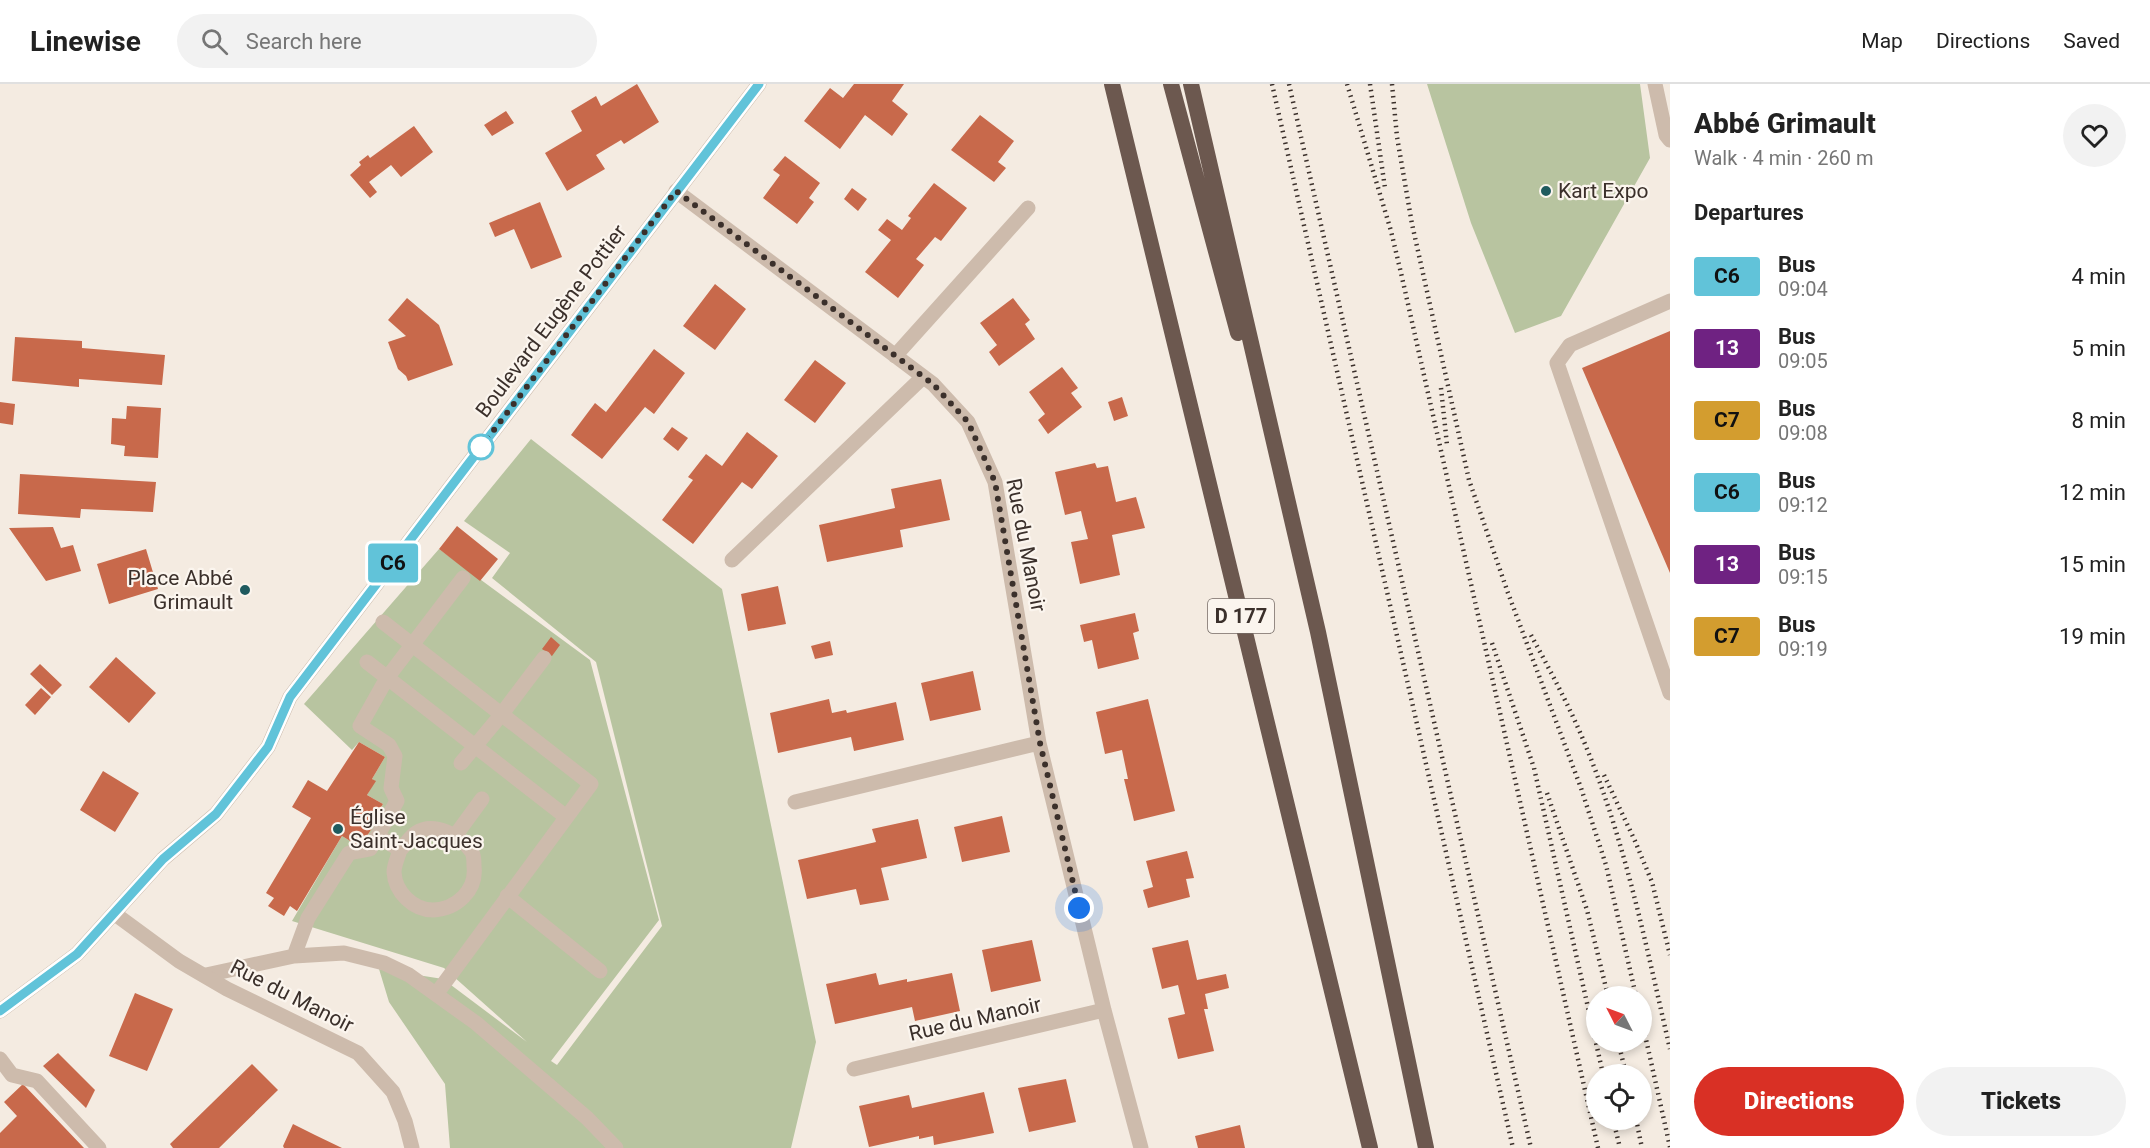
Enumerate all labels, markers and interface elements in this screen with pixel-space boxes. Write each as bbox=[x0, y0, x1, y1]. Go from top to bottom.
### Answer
search box bbox=[177, 14, 597, 68]
text: Linewise bbox=[30, 25, 141, 58]
icon: search bbox=[198, 25, 231, 58]
text: Search here bbox=[246, 29, 362, 54]
text: Map bbox=[1861, 29, 1903, 53]
text: Directions bbox=[1936, 29, 2030, 53]
text: Saved bbox=[2063, 29, 2120, 53]
button: heart bbox=[2063, 104, 2126, 167]
text: Abbé Grimault bbox=[1694, 107, 1876, 140]
text: Walk · 4 min · 260 m bbox=[1694, 146, 1873, 170]
place label: Kart Expo bbox=[1558, 179, 1648, 203]
marker: Kart Expo bbox=[1539, 184, 1553, 198]
text: Departures bbox=[1694, 200, 1804, 225]
street label: Boulevard Eugène Pottier bbox=[471, 220, 631, 422]
text: Bus bbox=[1778, 252, 1816, 277]
text: C6 bbox=[1714, 264, 1740, 288]
text: 4 min bbox=[2071, 264, 2126, 289]
text: 09:04 bbox=[1778, 277, 1828, 301]
text: Bus bbox=[1778, 324, 1816, 349]
text: 13 bbox=[1715, 336, 1739, 360]
text: 5 min bbox=[2071, 336, 2126, 361]
text: 09:05 bbox=[1778, 349, 1828, 373]
text: Bus bbox=[1778, 396, 1816, 421]
text: C7 bbox=[1714, 408, 1740, 432]
text: 8 min bbox=[2071, 408, 2126, 433]
text: 09:08 bbox=[1778, 421, 1828, 445]
unlabelled marker bbox=[468, 434, 494, 460]
text: Bus bbox=[1778, 468, 1816, 493]
street label: Rue du Manoir bbox=[1001, 476, 1051, 614]
text: C6 bbox=[1714, 480, 1740, 504]
text: 12 min bbox=[2059, 480, 2126, 505]
text: 09:12 bbox=[1778, 493, 1828, 517]
text: Bus bbox=[1778, 540, 1816, 565]
line badge: C6 bbox=[366, 544, 420, 582]
text: C6 bbox=[380, 551, 406, 575]
text: 13 bbox=[1715, 552, 1739, 576]
text: 15 min bbox=[2059, 552, 2126, 577]
text: 09:15 bbox=[1778, 565, 1828, 589]
place label: Place Abbé Grimault bbox=[127, 566, 233, 614]
marker: Place Abbé Grimault bbox=[238, 583, 252, 597]
road number: D 177 bbox=[1208, 599, 1274, 633]
text: Bus bbox=[1778, 612, 1816, 637]
text: C7 bbox=[1714, 624, 1740, 648]
text: 19 min bbox=[2059, 624, 2126, 649]
text: 09:19 bbox=[1778, 637, 1828, 661]
place label: Église Saint-Jacques bbox=[350, 805, 483, 853]
marker: Église Saint-Jacques bbox=[331, 822, 345, 836]
your location bbox=[1064, 893, 1094, 923]
street label: Rue du Manoir bbox=[226, 955, 358, 1037]
north arrow bbox=[1586, 986, 1652, 1052]
map controls bbox=[1586, 986, 1652, 1130]
street label: Rue du Manoir bbox=[907, 992, 1043, 1046]
button: locate bbox=[1586, 1064, 1652, 1130]
button: Directions bbox=[1694, 1067, 1904, 1136]
button: Tickets bbox=[1916, 1067, 2126, 1136]

